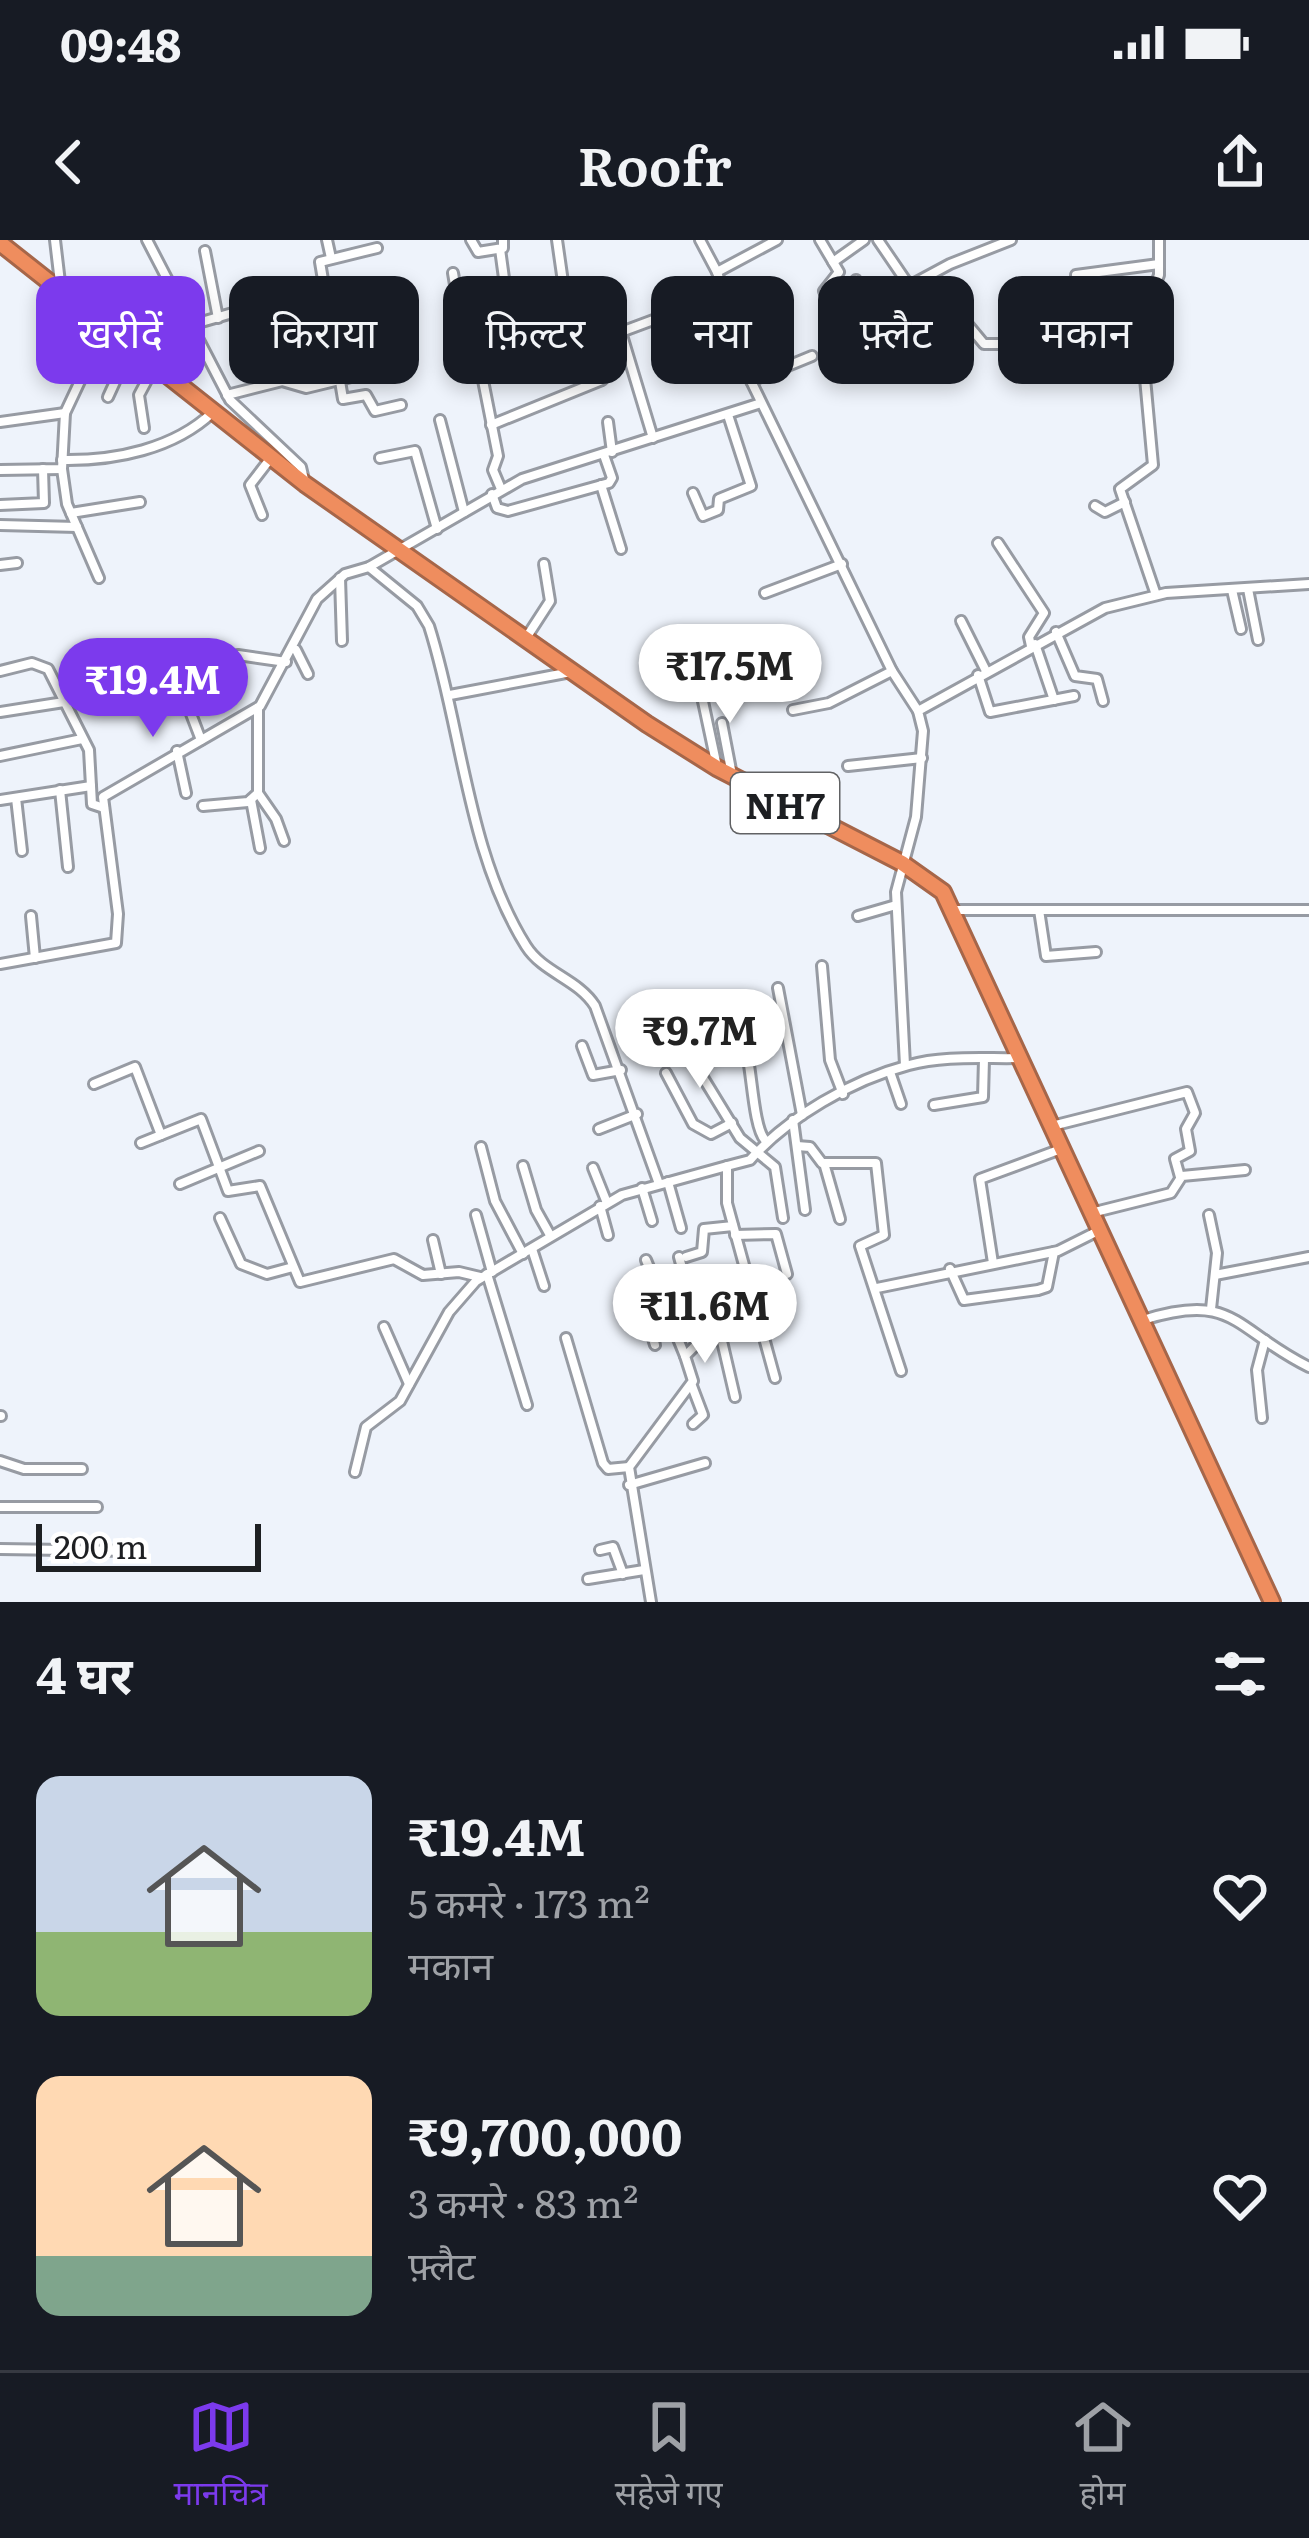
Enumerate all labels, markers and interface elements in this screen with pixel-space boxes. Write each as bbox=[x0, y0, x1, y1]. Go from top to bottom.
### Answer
text: 09:48 bbox=[60, 9, 181, 76]
text: Roofr bbox=[577, 122, 732, 203]
icon: back bbox=[36, 129, 102, 195]
icon: share bbox=[1207, 129, 1273, 195]
chip: खरीदें bbox=[36, 276, 205, 384]
chip: किराया bbox=[229, 276, 419, 384]
chip: फ़िल्टर bbox=[443, 276, 627, 384]
chip: नया bbox=[651, 276, 794, 384]
chip: फ़्लैट bbox=[818, 276, 974, 384]
chip: मकान bbox=[998, 276, 1174, 384]
pin: ₹17.5M bbox=[632, 624, 828, 726]
text: ₹17.5M bbox=[666, 634, 794, 692]
pin: ₹19.4M bbox=[55, 638, 251, 740]
text: ₹19.4M bbox=[85, 648, 221, 706]
road number: NH7 bbox=[731, 773, 839, 833]
pin: ₹9.7M bbox=[616, 989, 784, 1091]
text: ₹9.7M bbox=[642, 999, 758, 1057]
pin: ₹11.6M bbox=[607, 1264, 803, 1366]
text: ₹11.6M bbox=[640, 1274, 770, 1332]
scale bar bbox=[36, 1518, 261, 1571]
text: 200 m bbox=[54, 1520, 148, 1569]
text: 4 घर bbox=[36, 1634, 133, 1710]
icon: filters bbox=[1207, 1641, 1273, 1707]
text: ₹19.4M bbox=[408, 1796, 586, 1872]
icon: home bbox=[132, 1824, 276, 1968]
icon: heart bbox=[1207, 1863, 1273, 1929]
text: 5 कमरे · 173 m² bbox=[408, 1872, 650, 1930]
text: मकान bbox=[408, 1934, 493, 1992]
text: ₹9,700,000 bbox=[408, 2096, 682, 2172]
icon: home bbox=[132, 2124, 276, 2268]
icon: heart bbox=[1207, 2163, 1273, 2229]
text: 3 कमरे · 83 m² bbox=[408, 2172, 639, 2230]
text: फ़्लैट bbox=[408, 2234, 475, 2292]
tab: मानचित्र bbox=[173, 2394, 268, 2518]
tab: सहेजे गए bbox=[615, 2394, 723, 2518]
tab: होम bbox=[1070, 2394, 1136, 2518]

